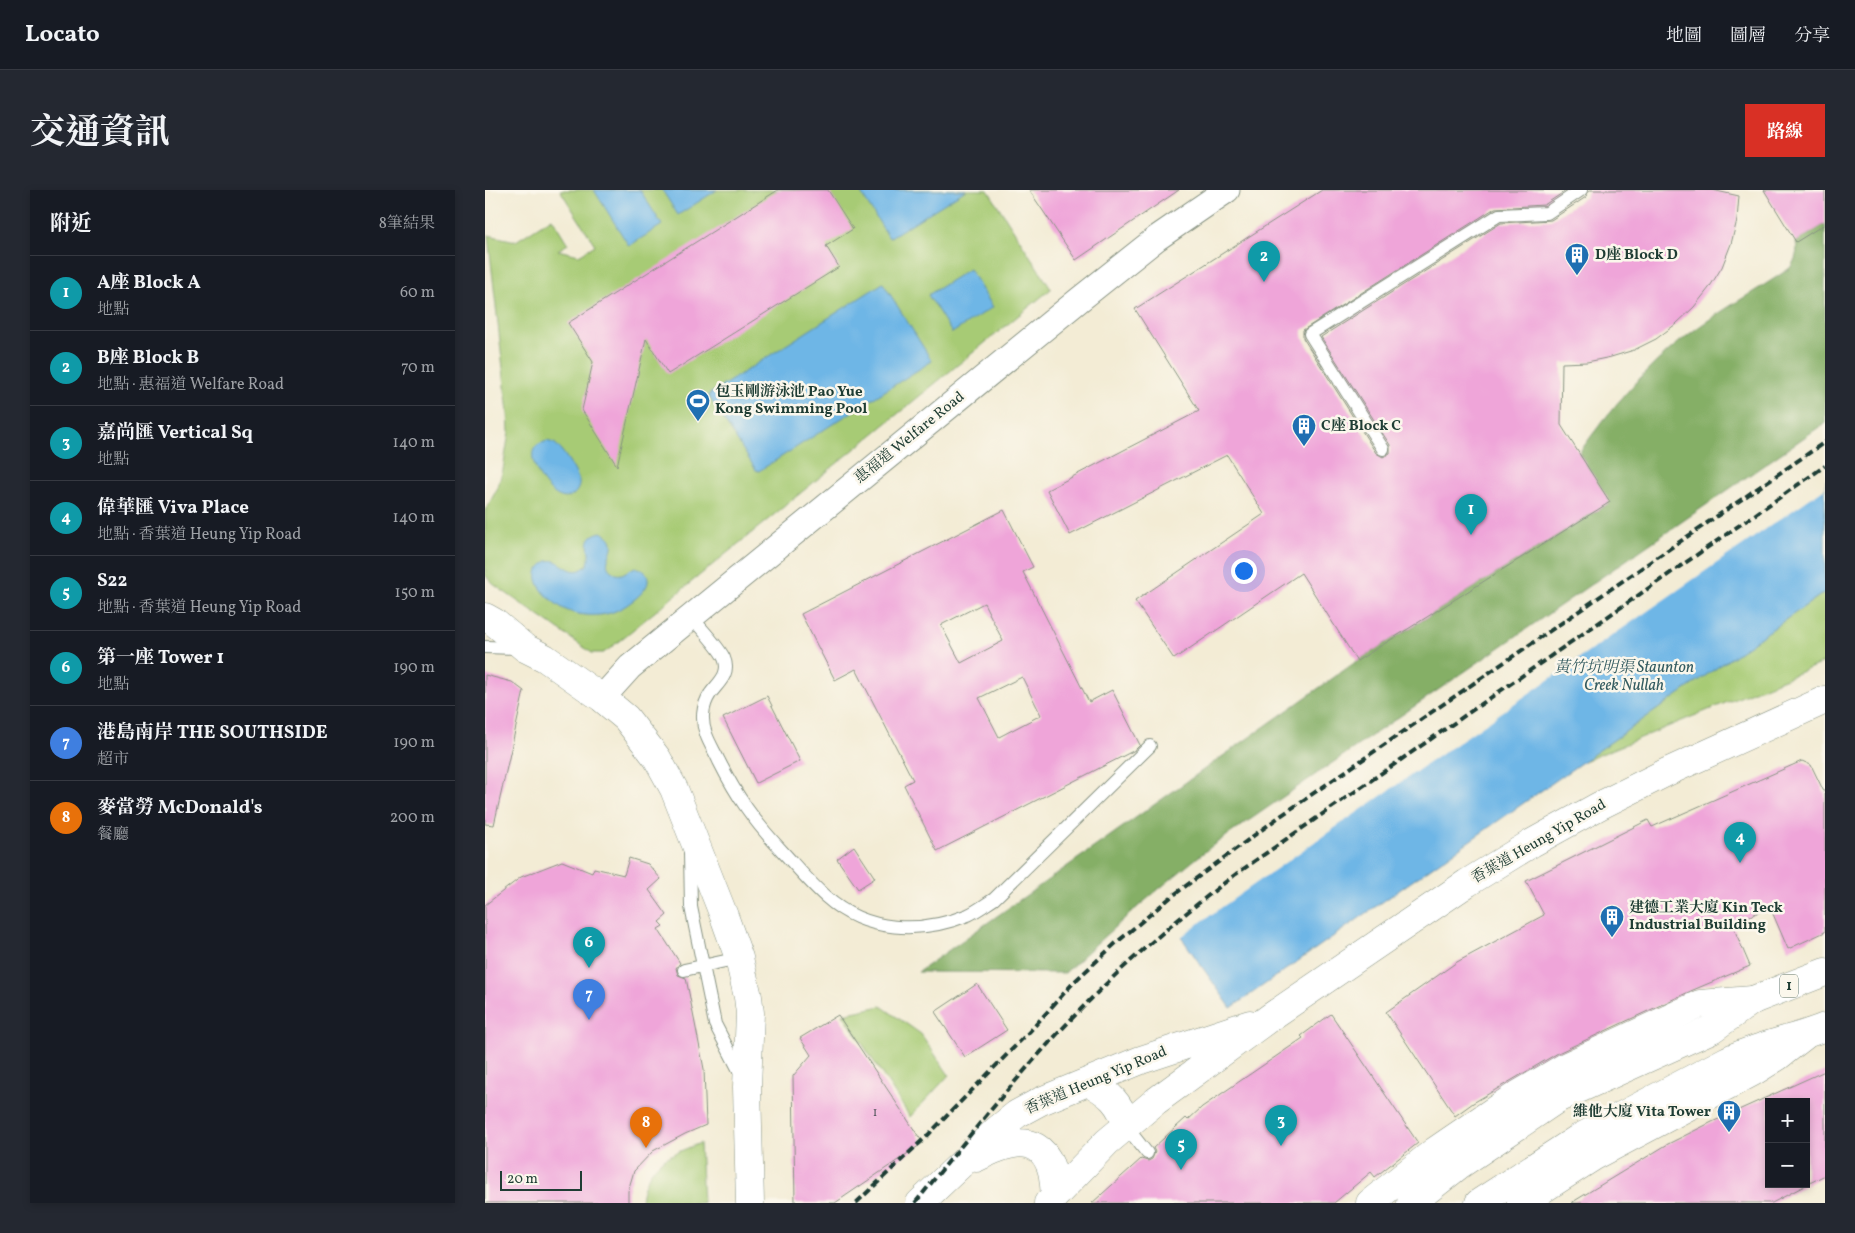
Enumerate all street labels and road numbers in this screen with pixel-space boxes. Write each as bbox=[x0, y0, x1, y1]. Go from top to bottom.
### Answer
street label: 惠福道 Welfare Road bbox=[850, 387, 970, 489]
street label: 香葉道 Heung Yip Road bbox=[1468, 795, 1610, 889]
road number: 1 bbox=[1780, 974, 1798, 998]
street label: 香葉道 Heung Yip Road bbox=[1022, 1042, 1170, 1120]

